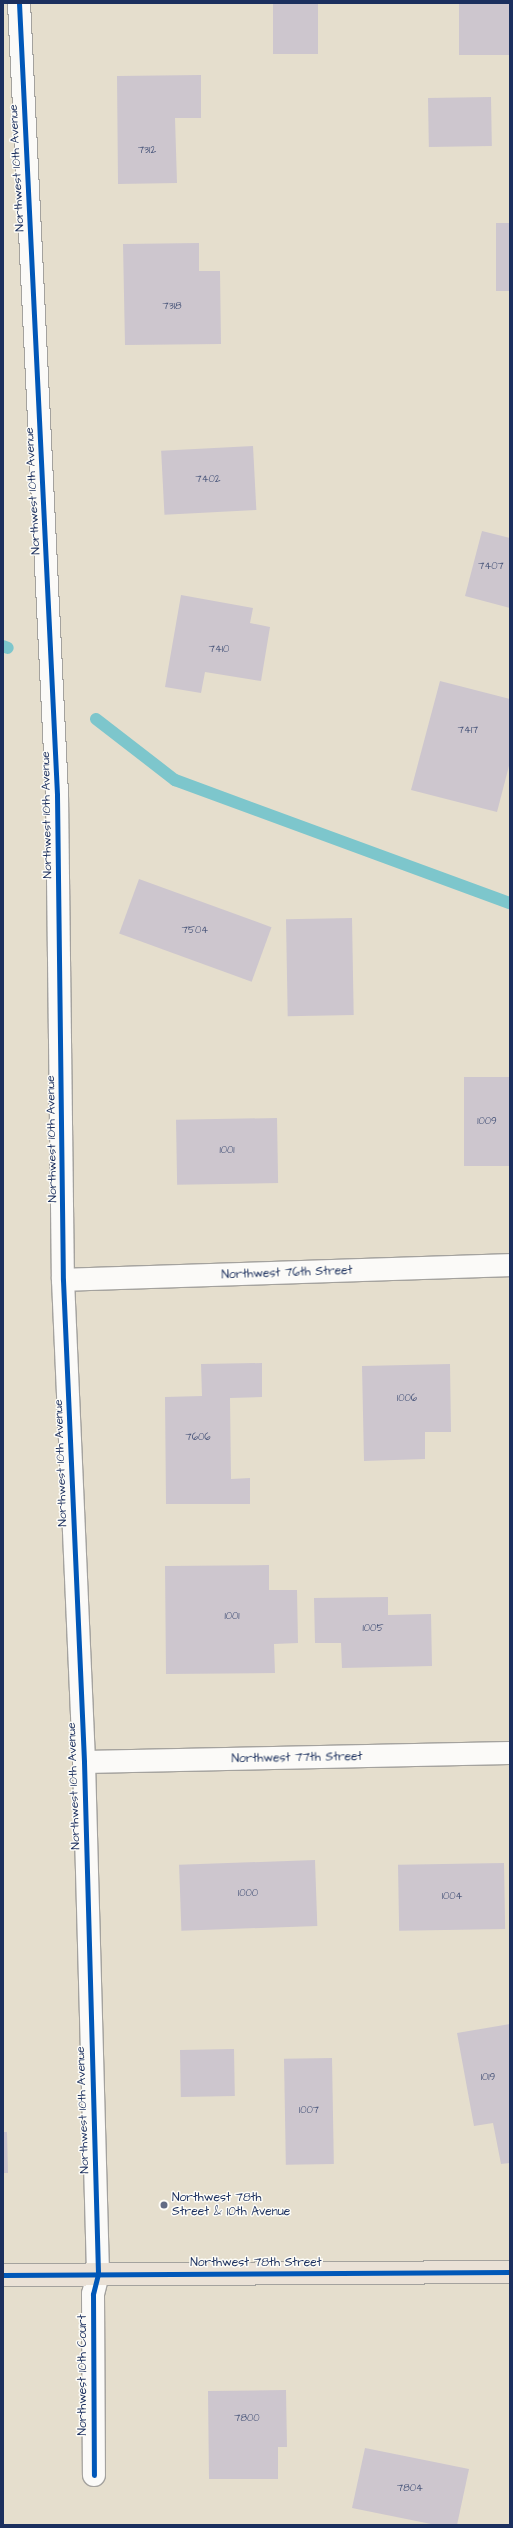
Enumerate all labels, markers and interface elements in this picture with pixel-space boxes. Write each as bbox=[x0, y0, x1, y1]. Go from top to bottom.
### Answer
street label: Northwest 10th Avenue bbox=[6, 104, 28, 232]
house number: 7312 bbox=[138, 145, 156, 157]
house number: 7318 bbox=[162, 301, 182, 313]
street label: Northwest 10th Avenue bbox=[22, 427, 44, 555]
house number: 7402 bbox=[196, 474, 220, 486]
house number: 7407 bbox=[478, 561, 504, 573]
house number: 7410 bbox=[209, 644, 229, 656]
house number: 7417 bbox=[458, 725, 478, 737]
street label: Northwest 10th Avenue bbox=[39, 751, 55, 879]
house number: 7504 bbox=[182, 925, 208, 937]
street label: Northwest 10th Avenue bbox=[44, 1075, 60, 1203]
house number: 1009 bbox=[477, 1116, 497, 1128]
house number: 1001 bbox=[219, 1145, 235, 1157]
street label: Northwest 76th Street bbox=[221, 1264, 353, 1282]
house number: 1006 bbox=[397, 1393, 417, 1405]
street label: Northwest 10th Avenue bbox=[52, 1399, 70, 1527]
house number: 7606 bbox=[186, 1432, 210, 1444]
house number: 1001 bbox=[224, 1611, 240, 1623]
house number: 1005 bbox=[363, 1623, 383, 1635]
street label: Northwest 10th Avenue bbox=[65, 1722, 83, 1850]
street label: Northwest 77th Street bbox=[231, 1750, 363, 1766]
house number: 1000 bbox=[238, 1888, 258, 1900]
house number: 1004 bbox=[442, 1891, 462, 1903]
street label: Northwest 10th Avenue bbox=[74, 2046, 92, 2174]
house number: 1019 bbox=[481, 2072, 495, 2084]
house number: 1007 bbox=[299, 2105, 319, 2117]
place label: Northwest 78th Street & 10th Avenue bbox=[172, 2191, 290, 2219]
marker: Northwest 78th Street & 10th Avenue bbox=[159, 2200, 169, 2210]
street label: Northwest 78th Street bbox=[190, 2256, 322, 2270]
street label: Northwest 10th Court bbox=[76, 2314, 90, 2436]
house number: 7800 bbox=[234, 2413, 260, 2425]
house number: 7804 bbox=[397, 2483, 423, 2495]

